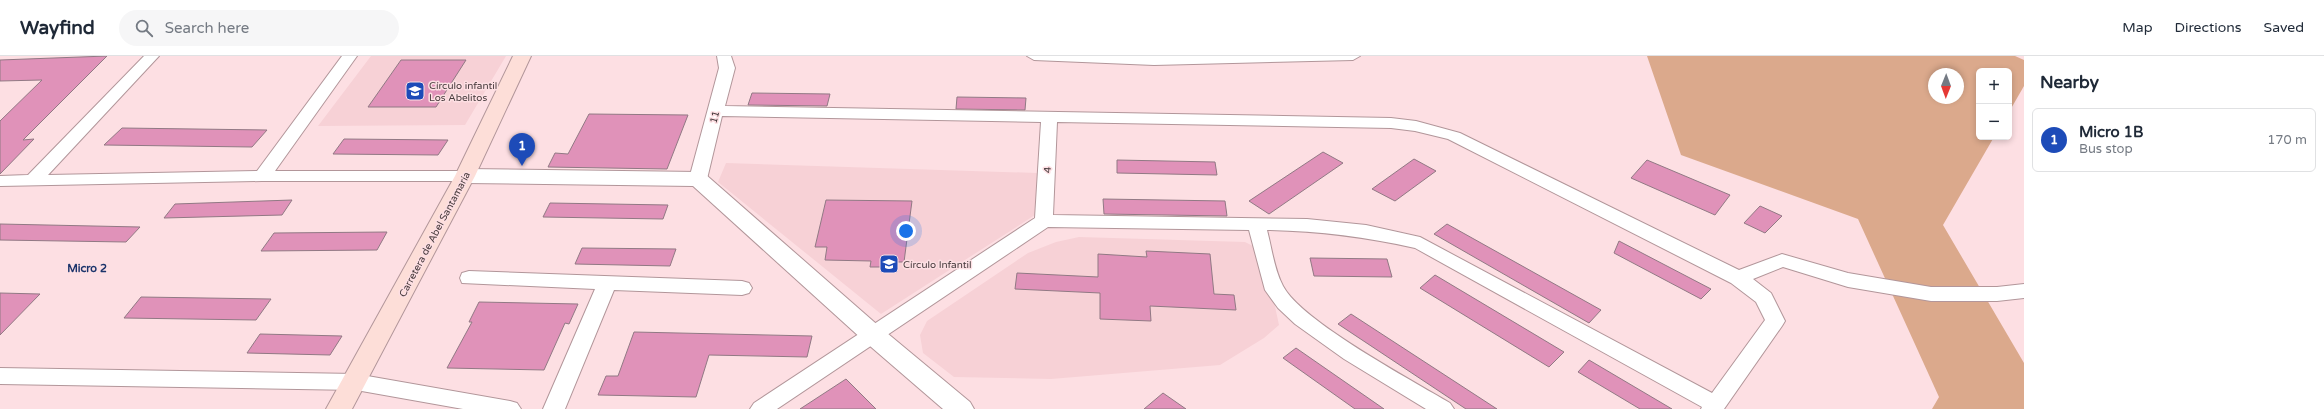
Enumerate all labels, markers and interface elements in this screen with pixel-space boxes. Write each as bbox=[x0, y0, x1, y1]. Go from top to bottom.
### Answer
search box bbox=[119, 10, 399, 46]
text: Wayfind bbox=[20, 17, 95, 39]
icon: search bbox=[133, 17, 155, 39]
text: Search here bbox=[165, 19, 249, 37]
text: Map bbox=[2122, 19, 2153, 36]
text: Directions bbox=[2175, 19, 2242, 36]
text: Saved bbox=[2264, 19, 2304, 36]
north arrow bbox=[1928, 68, 1964, 104]
map controls bbox=[1976, 68, 2012, 140]
button: + bbox=[1976, 68, 2012, 104]
text: Nearby bbox=[2040, 72, 2099, 93]
school or university icon: Círculo infantil Los Abelitos bbox=[404, 80, 426, 102]
place label: Círculo infantil Los Abelitos bbox=[429, 80, 497, 104]
button: − bbox=[1976, 104, 2012, 140]
street label: 11 bbox=[708, 110, 722, 125]
text: Micro 1B bbox=[2079, 123, 2143, 141]
text: 1 bbox=[2050, 132, 2058, 148]
text: 170 m bbox=[2267, 132, 2307, 148]
pin: 1 bbox=[509, 133, 535, 166]
text: Bus stop bbox=[2079, 141, 2133, 157]
street label: 4 bbox=[1042, 167, 1054, 174]
street label: Carretera de Abel Santamaría bbox=[397, 170, 473, 299]
your location bbox=[896, 221, 916, 241]
school or university icon: Círculo Infantil bbox=[878, 253, 900, 275]
place label: Círculo Infantil bbox=[903, 259, 971, 271]
district label: Micro 2 bbox=[67, 262, 107, 275]

